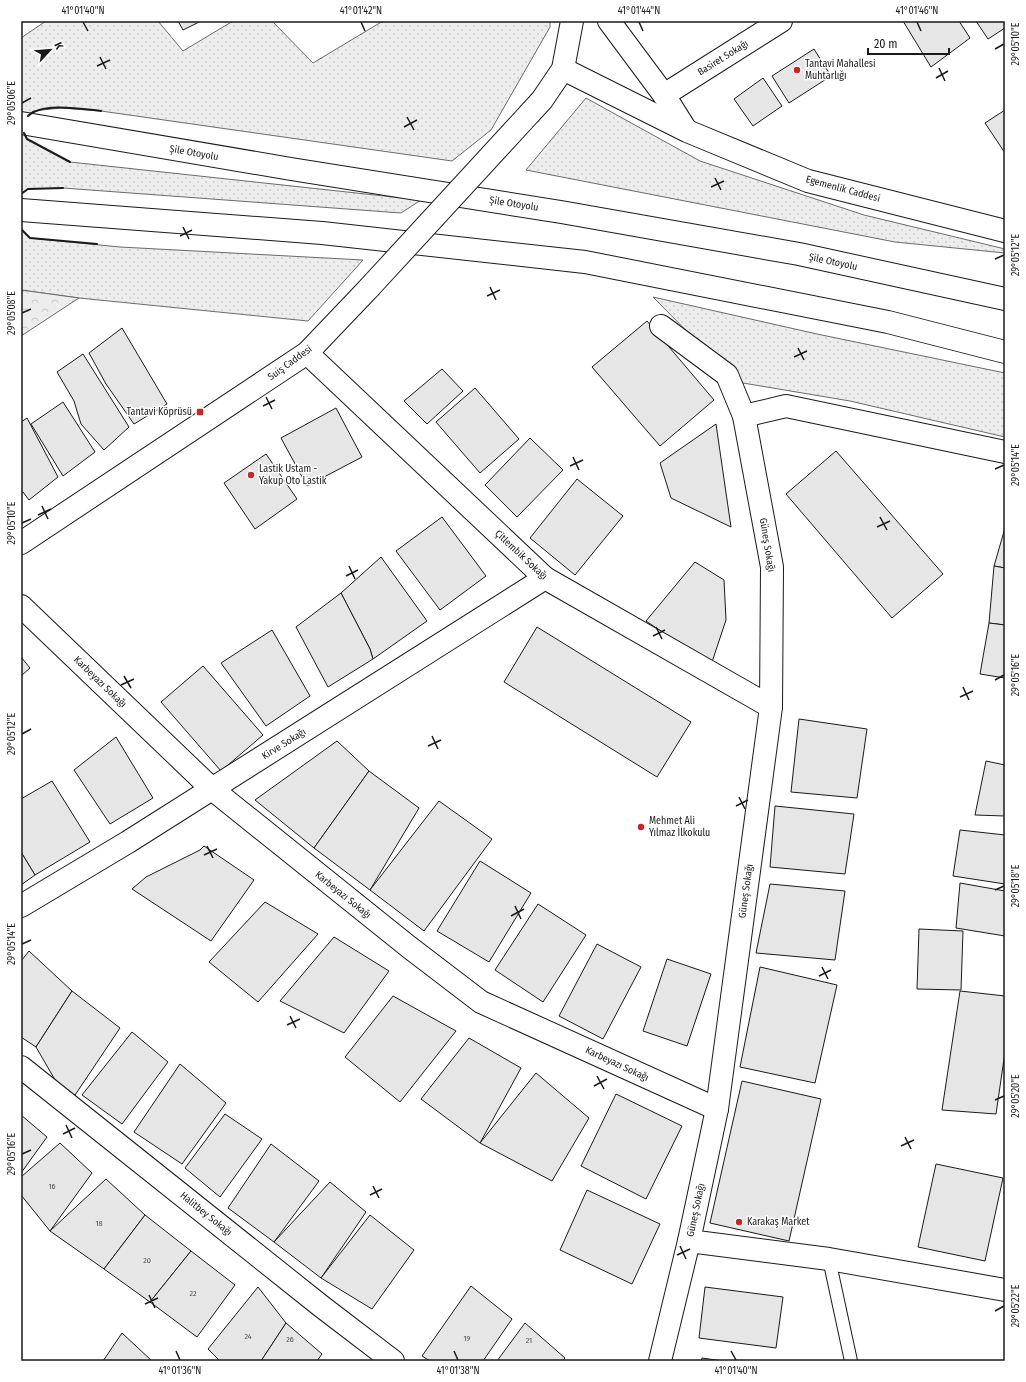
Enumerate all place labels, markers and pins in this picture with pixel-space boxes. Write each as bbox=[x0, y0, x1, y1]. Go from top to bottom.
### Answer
place label: Tantavi Mahallesi Muhtarlığı bbox=[805, 58, 876, 82]
marker: Tantavi Mahallesi Muhtarlığı bbox=[792, 65, 802, 75]
place label: Tantavi Köprüsü bbox=[126, 406, 192, 418]
marker: Tantavi Köprüsü bbox=[195, 407, 205, 417]
place label: Lastik Ustam - Yakup Oto Lastik bbox=[259, 463, 327, 487]
marker: Lastik Ustam - Yakup Oto Lastik bbox=[246, 470, 256, 480]
place label: Mehmet Ali Yılmaz İlkokulu bbox=[649, 815, 710, 839]
marker: Mehmet Ali Yılmaz İlkokulu bbox=[636, 822, 646, 832]
place label: Karakaş Market bbox=[747, 1216, 810, 1228]
marker: Karakaş Market bbox=[734, 1217, 744, 1227]

